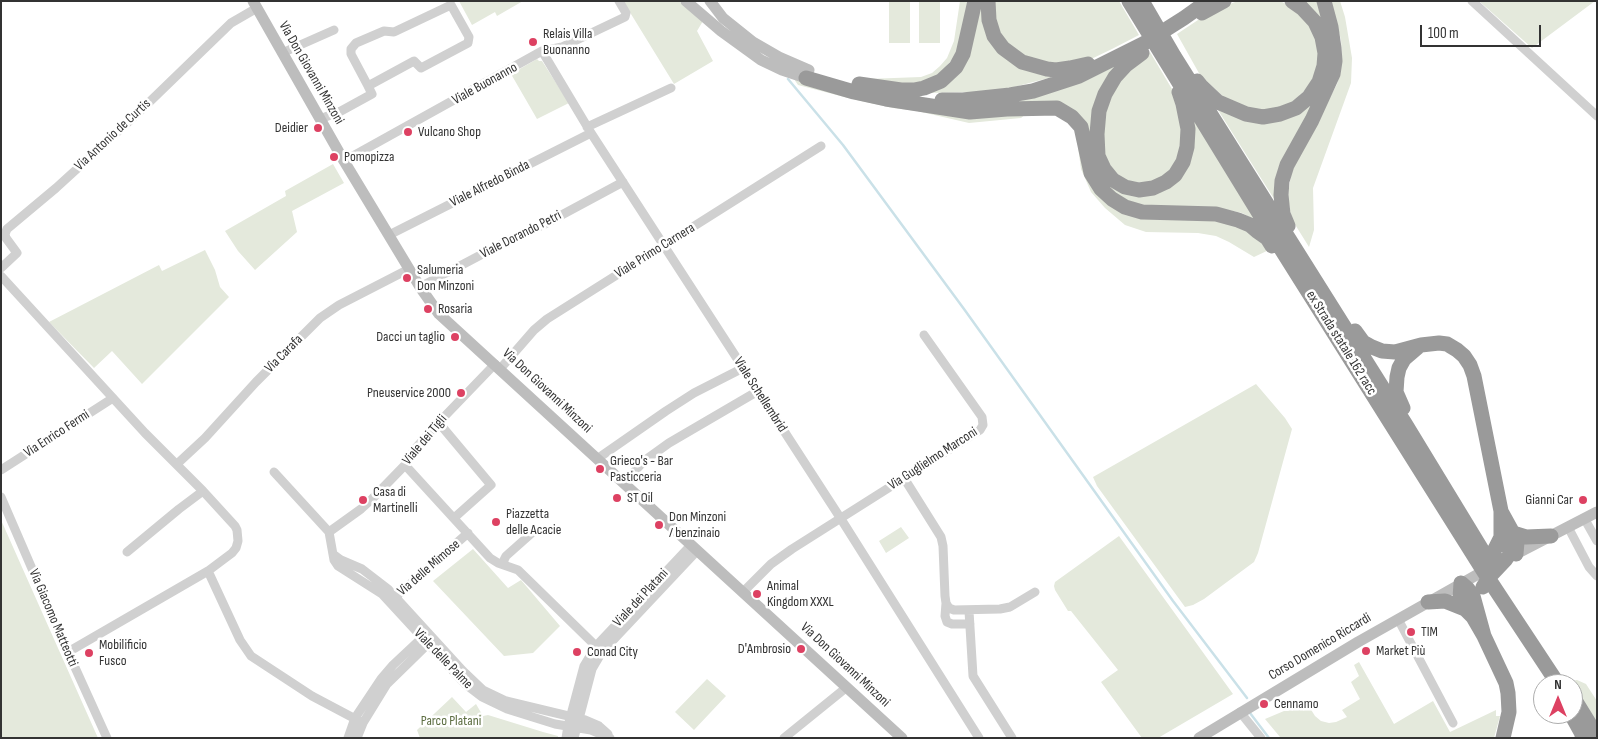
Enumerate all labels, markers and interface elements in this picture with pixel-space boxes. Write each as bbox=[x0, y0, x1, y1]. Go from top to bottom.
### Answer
scale bar bbox=[1423, 15, 1544, 47]
street label: Via Don Giovanni Minzoni bbox=[275, 18, 347, 128]
text: 100 m bbox=[1428, 24, 1459, 43]
place label: Relais Villa Buonanno bbox=[543, 26, 592, 58]
marker: Relais Villa Buonanno bbox=[527, 36, 539, 48]
street label: Viale Buonanno bbox=[450, 59, 520, 109]
street label: Via Antonio de Curtis bbox=[71, 95, 155, 175]
place label: Deidier bbox=[275, 120, 308, 136]
marker: Deidier bbox=[312, 122, 324, 134]
place label: Vulcano Shop bbox=[418, 124, 481, 140]
marker: Vulcano Shop bbox=[402, 126, 414, 138]
place label: Pomopizza bbox=[344, 149, 394, 165]
marker: Pomopizza bbox=[328, 151, 340, 163]
street label: Viale Alfredo Binda bbox=[447, 157, 533, 211]
street label: Viale Dorando Petri bbox=[478, 207, 564, 263]
street label: Viale Primo Carnera bbox=[612, 220, 698, 282]
place label: Salumeria Don Minzoni bbox=[417, 262, 474, 294]
marker: Salumeria Don Minzoni bbox=[401, 272, 413, 284]
street label: ex Strada statale 162 racc bbox=[1302, 288, 1380, 398]
place label: Rosaria bbox=[438, 301, 472, 317]
marker: Rosaria bbox=[422, 303, 434, 315]
place label: Dacci un taglio bbox=[376, 329, 445, 345]
street label: Via Carafa bbox=[261, 331, 307, 377]
marker: Dacci un taglio bbox=[449, 331, 461, 343]
street label: Via Don Giovanni Minzoni bbox=[499, 345, 595, 437]
street label: Viale Schellembrid bbox=[730, 354, 790, 436]
place label: Pneuservice 2000 bbox=[367, 385, 451, 401]
marker: Pneuservice 2000 bbox=[455, 387, 467, 399]
street label: Via Enrico Fermi bbox=[21, 407, 93, 461]
street label: Viale dei Tigli bbox=[399, 411, 451, 469]
street label: Via Guglielmo Marconi bbox=[885, 424, 981, 494]
place label: Grieco's - Bar Pasticceria bbox=[610, 453, 673, 486]
marker: Grieco's - Bar Pasticceria bbox=[594, 463, 606, 475]
place label: Casa di Martinelli bbox=[373, 484, 417, 516]
place label: ST Oil bbox=[627, 490, 653, 506]
marker: ST Oil bbox=[611, 492, 623, 504]
place label: Gianni Car bbox=[1525, 492, 1573, 508]
marker: Casa di Martinelli bbox=[357, 494, 369, 506]
marker: Gianni Car bbox=[1577, 494, 1589, 506]
place label: Piazzetta delle Acacie bbox=[506, 506, 561, 538]
place label: Don Minzoni / benzinaio bbox=[669, 509, 726, 542]
marker: Piazzetta delle Acacie bbox=[490, 516, 502, 528]
marker: Don Minzoni / benzinaio bbox=[653, 519, 665, 531]
street label: Via delle Mimose bbox=[394, 536, 464, 600]
street label: Viale dei Platani bbox=[610, 566, 672, 630]
street label: Via Giacomo Matteotti bbox=[25, 567, 81, 669]
place label: Animal Kingdom XXXL bbox=[767, 578, 834, 610]
marker: Animal Kingdom XXXL bbox=[751, 588, 763, 600]
street label: Corso Domenico Riccardi bbox=[1266, 610, 1374, 684]
street label: Via Don Giovanni Minzoni bbox=[797, 619, 893, 711]
place label: TIM bbox=[1421, 624, 1438, 640]
street label: Viale delle Palme bbox=[410, 625, 476, 693]
marker: TIM bbox=[1405, 626, 1417, 638]
place label: Mobilificio Fusco bbox=[99, 637, 147, 670]
place label: D'Ambrosio bbox=[738, 641, 791, 657]
marker: D'Ambrosio bbox=[795, 643, 807, 655]
place label: Market Più bbox=[1376, 643, 1425, 659]
place label: Conad City bbox=[587, 644, 638, 660]
marker: Market Più bbox=[1360, 645, 1372, 657]
marker: Conad City bbox=[571, 646, 583, 658]
marker: Mobilificio Fusco bbox=[83, 647, 95, 659]
north arrow bbox=[1533, 674, 1583, 724]
text: N bbox=[1554, 676, 1562, 693]
place label: Cennamo bbox=[1274, 696, 1318, 712]
marker: Cennamo bbox=[1258, 698, 1270, 710]
park label: Parco Platani bbox=[421, 713, 481, 729]

